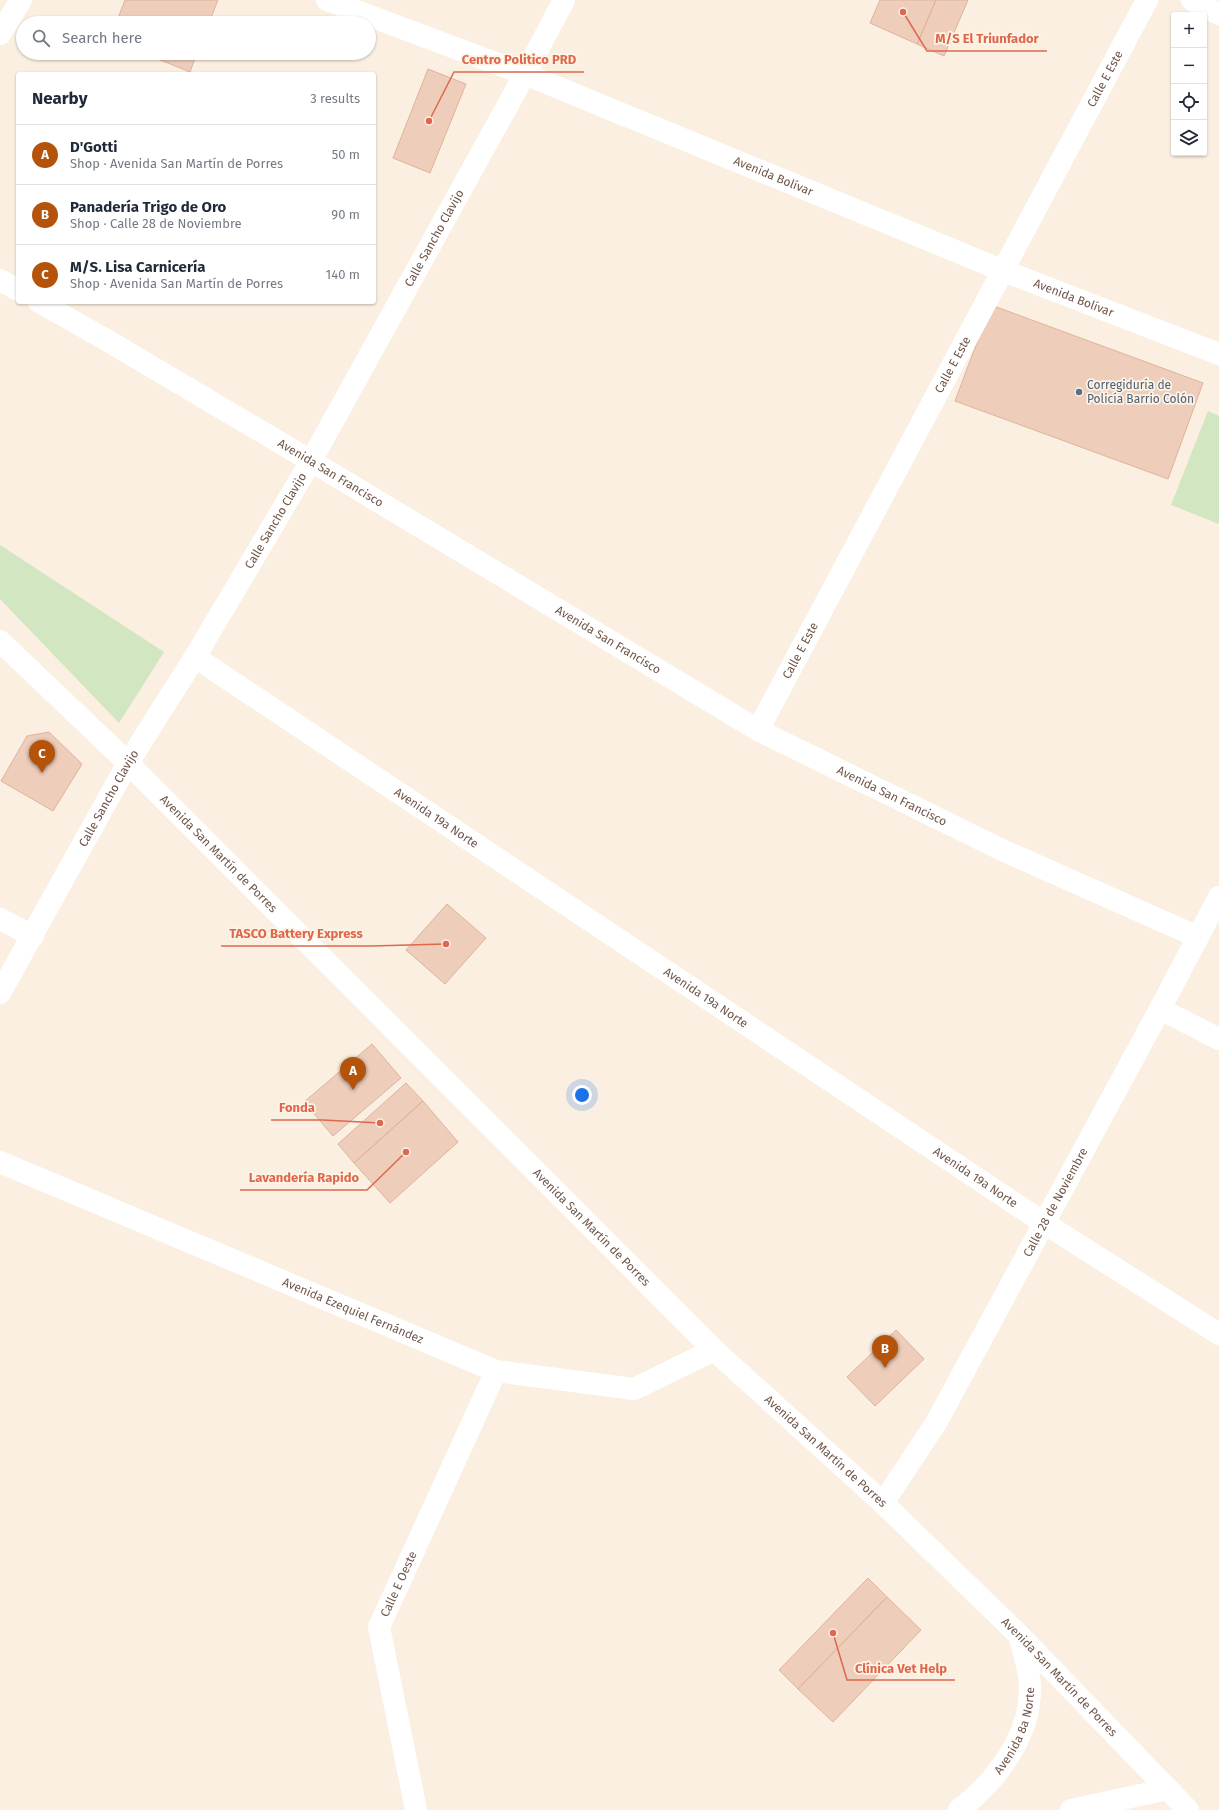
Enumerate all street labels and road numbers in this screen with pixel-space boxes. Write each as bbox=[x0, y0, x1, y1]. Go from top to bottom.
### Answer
street label: Calle E Este bbox=[1084, 48, 1126, 109]
street label: Avenida Bolívar bbox=[732, 154, 816, 199]
street label: Calle Sancho Clavijo bbox=[402, 187, 467, 289]
street label: Avenida Bolívar bbox=[1032, 276, 1116, 320]
street label: Calle E Este bbox=[932, 334, 973, 395]
street label: Avenida San Francisco bbox=[275, 436, 386, 510]
street label: Calle Sancho Clavijo bbox=[242, 470, 309, 571]
street label: Avenida San Francisco bbox=[553, 603, 663, 677]
street label: Calle E Este bbox=[780, 620, 821, 681]
street label: Calle Sancho Clavijo bbox=[76, 747, 142, 849]
street label: Avenida San Francisco bbox=[835, 763, 949, 829]
street label: Avenida 19a Norte bbox=[392, 785, 481, 851]
street label: Avenida San Martín de Porres bbox=[157, 792, 280, 916]
street label: Avenida 19a Norte bbox=[661, 964, 751, 1031]
street label: Avenida 19a Norte bbox=[931, 1144, 1020, 1210]
street label: Calle 28 de Noviembre bbox=[1020, 1145, 1091, 1259]
street label: Avenida San Martín de Porres bbox=[530, 1166, 653, 1289]
street label: Avenida Ezequiel Fernández bbox=[280, 1275, 426, 1347]
street label: Avenida San Martín de Porres bbox=[762, 1392, 890, 1510]
street label: Calle E Oeste bbox=[378, 1549, 420, 1619]
street label: Avenida San Martín de Porres bbox=[998, 1615, 1120, 1740]
street label: Avenida 8a Norte bbox=[991, 1687, 1037, 1777]

